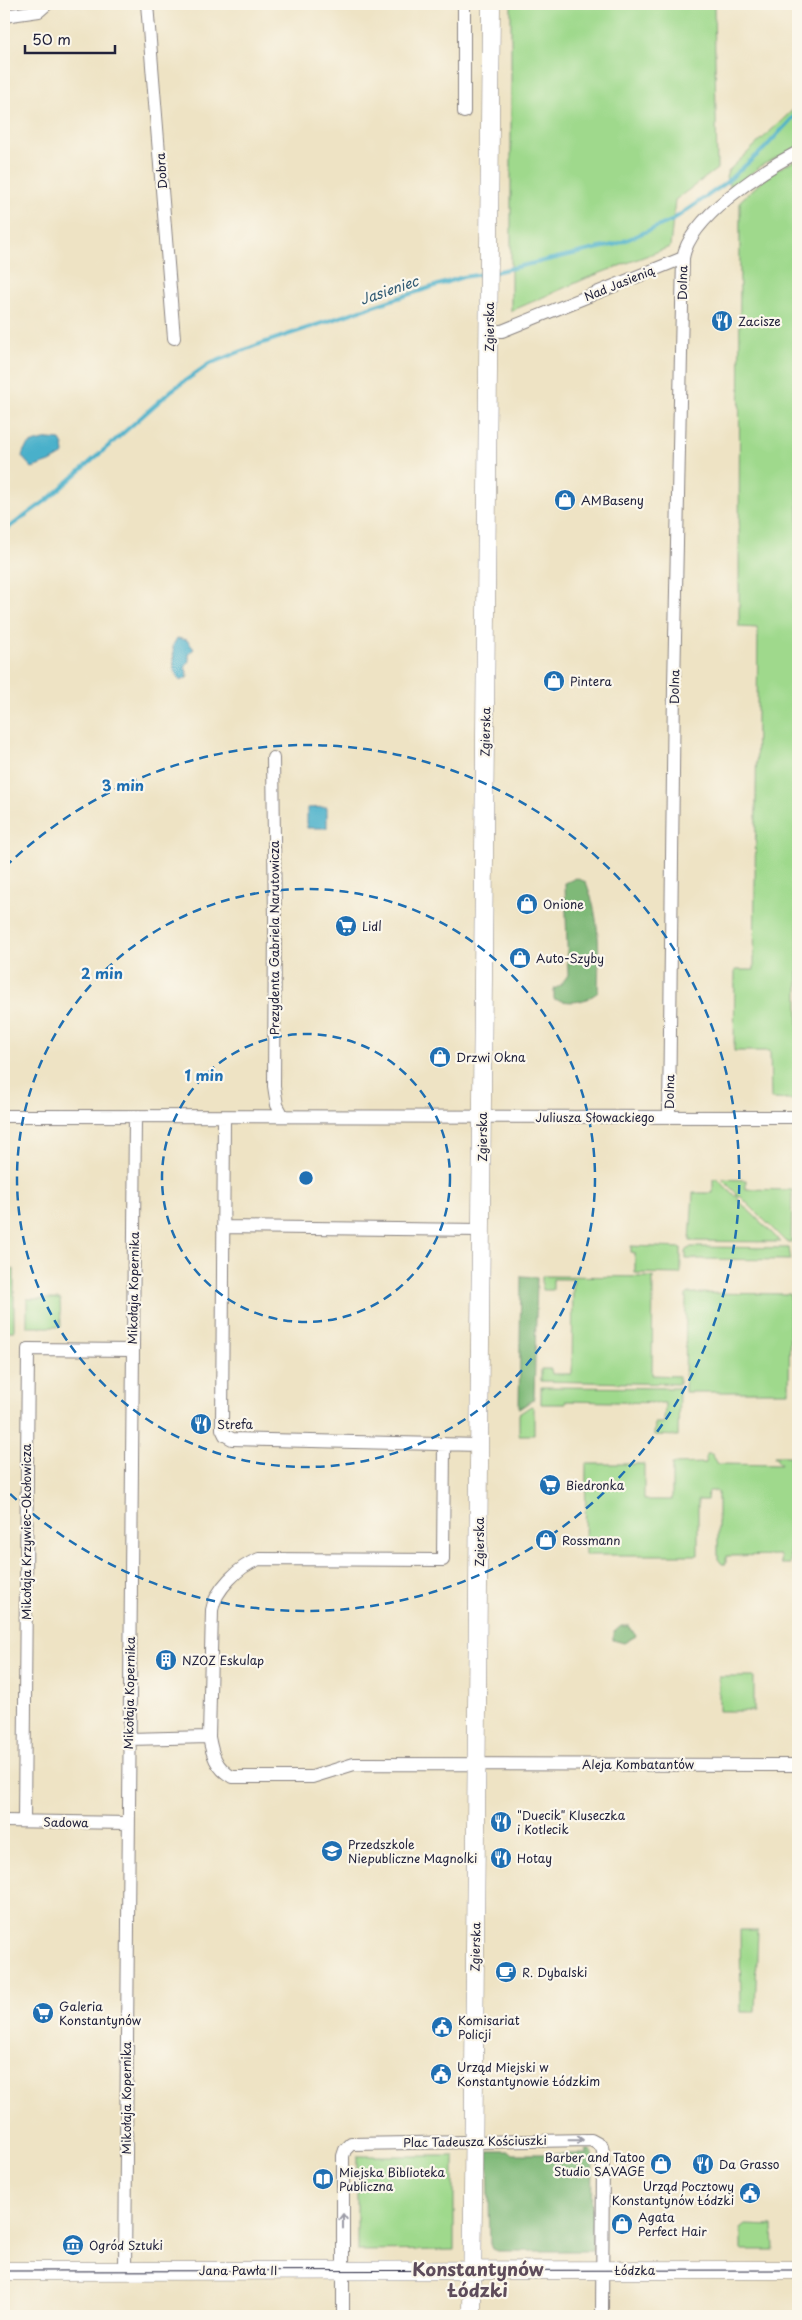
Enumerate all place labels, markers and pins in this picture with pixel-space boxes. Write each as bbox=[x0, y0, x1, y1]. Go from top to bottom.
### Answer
restaurant icon: Zacisze bbox=[710, 309, 734, 333]
place label: Zacisze bbox=[738, 312, 781, 330]
shop icon: AMBaseny bbox=[553, 488, 577, 512]
place label: AMBaseny bbox=[581, 491, 644, 509]
shop icon: Pintera bbox=[542, 669, 566, 693]
place label: Pintera bbox=[570, 672, 613, 690]
shop icon: Onione bbox=[515, 892, 539, 916]
place label: Onione bbox=[543, 895, 584, 913]
supermarket icon: Lidl bbox=[334, 914, 358, 938]
place label: Lidl bbox=[362, 917, 382, 935]
shop icon: Auto-Szyby bbox=[508, 946, 532, 970]
place label: Auto-Szyby bbox=[536, 949, 604, 967]
shop icon: Drzwi Okna bbox=[428, 1045, 452, 1069]
place label: Drzwi Okna bbox=[456, 1048, 526, 1066]
centre of rings bbox=[297, 1169, 315, 1187]
restaurant icon: Strefa bbox=[189, 1412, 213, 1436]
place label: Strefa bbox=[217, 1415, 254, 1433]
supermarket icon: Biedronka bbox=[538, 1473, 562, 1497]
place label: Biedronka bbox=[566, 1476, 625, 1494]
shop icon: Rossmann bbox=[534, 1528, 558, 1552]
place label: Rossmann bbox=[562, 1531, 621, 1549]
building icon: NZOZ Eskulap bbox=[154, 1648, 178, 1672]
place label: NZOZ Eskulap bbox=[182, 1651, 264, 1669]
place label: "Duecik" Kluseczka i Kotlecik bbox=[517, 1806, 626, 1838]
restaurant icon: "Duecik" Kluseczka i Kotlecik bbox=[489, 1810, 513, 1834]
place label: Przedszkole Niepubliczne Magnolki bbox=[348, 1835, 477, 1867]
school or university icon: Przedszkole Niepubliczne Magnolki bbox=[320, 1839, 344, 1863]
restaurant icon: Hotay bbox=[489, 1846, 513, 1870]
place label: Hotay bbox=[517, 1849, 552, 1867]
cafe icon: R. Dybalski bbox=[494, 1960, 518, 1984]
place label: R. Dybalski bbox=[522, 1963, 587, 1981]
place label: Galeria Konstantynów bbox=[59, 1997, 142, 2029]
supermarket icon: Galeria Konstantynów bbox=[31, 2001, 55, 2025]
place label: Komisariat Policji bbox=[458, 2011, 520, 2043]
public building icon: Komisariat Policji bbox=[430, 2015, 454, 2039]
place label: Urząd Miejski w Konstantynowie Łódzkim bbox=[457, 2058, 600, 2090]
public building icon: Urząd Miejski w Konstantynowie Łódzkim bbox=[429, 2062, 453, 2086]
place label: Barber and Tatoo Studio SAVAGE bbox=[545, 2148, 645, 2180]
shop icon: Barber and Tatoo Studio SAVAGE bbox=[649, 2152, 673, 2176]
restaurant icon: Da Grasso bbox=[691, 2152, 715, 2176]
place label: Da Grasso bbox=[719, 2155, 780, 2173]
place label: Miejska Biblioteka Publiczna bbox=[339, 2163, 445, 2195]
library icon: Miejska Biblioteka Publiczna bbox=[311, 2167, 335, 2191]
place label: Urząd Pocztowy Konstantynów Łódzki bbox=[612, 2177, 734, 2209]
public building icon: Urząd Pocztowy Konstantynów Łódzki bbox=[738, 2181, 762, 2205]
place label: Agata Perfect Hair bbox=[638, 2208, 707, 2240]
shop icon: Agata Perfect Hair bbox=[610, 2212, 634, 2236]
museum icon: Ogród Sztuki bbox=[61, 2233, 85, 2257]
place label: Ogród Sztuki bbox=[89, 2236, 163, 2254]

